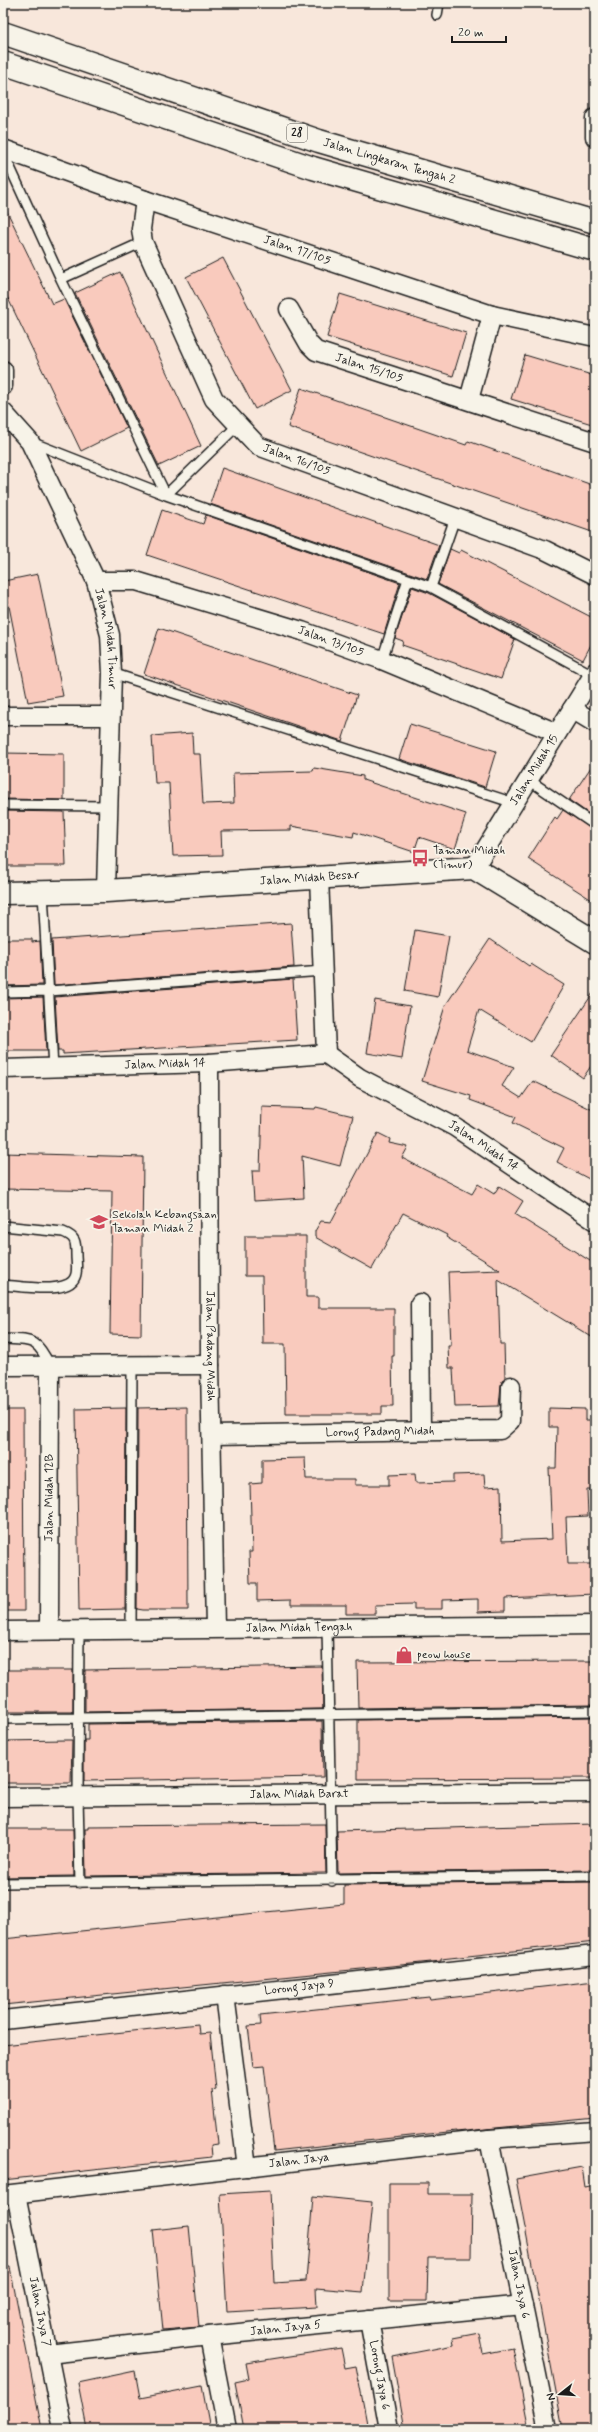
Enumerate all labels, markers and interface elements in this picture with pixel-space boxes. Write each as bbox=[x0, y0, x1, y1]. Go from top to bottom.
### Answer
scale bar bbox=[452, 18, 506, 44]
text: 20 m bbox=[458, 25, 484, 41]
road number: 28 bbox=[287, 124, 307, 142]
street label: Jalan Lingkaran Tengah 2 bbox=[321, 135, 457, 189]
street label: Jalan 17/105 bbox=[261, 232, 333, 269]
street label: Jalan 15/105 bbox=[333, 350, 405, 387]
street label: Jalan 16/105 bbox=[260, 440, 333, 480]
street label: Jalan Midah Timur bbox=[90, 586, 120, 690]
street label: Jalan 13/105 bbox=[296, 622, 366, 661]
street label: Jalan Midah 15 bbox=[506, 732, 562, 809]
place label: Taman Midah (Timur) bbox=[433, 843, 505, 873]
bus stop icon: Taman Midah (Timur) bbox=[410, 848, 430, 868]
street label: Jalan Midah Besar bbox=[259, 867, 360, 889]
street label: Jalan Midah 14 bbox=[124, 1055, 206, 1073]
street label: Jalan Midah 14 bbox=[445, 1117, 522, 1175]
place label: Sekolah Kebangsaan Taman Midah 2 bbox=[112, 1207, 217, 1237]
school or university icon: Sekolah Kebangsaan Taman Midah 2 bbox=[89, 1212, 109, 1232]
street label: Jalan Padang Midah bbox=[202, 1290, 219, 1402]
street label: Lorong Padang Midah bbox=[325, 1423, 435, 1442]
street label: Jalan Midah 12B bbox=[41, 1454, 58, 1542]
street label: Jalan Midah Tengah bbox=[245, 1619, 353, 1637]
shop icon: peow house bbox=[394, 1645, 414, 1665]
place label: peow house bbox=[417, 1647, 471, 1663]
street label: Jalan Midah Barat bbox=[249, 1786, 349, 1803]
street label: Lorong Jaya 9 bbox=[264, 1976, 335, 1999]
street label: Jalan Jaya bbox=[268, 2149, 330, 2172]
street label: Jalan Jaya 6 bbox=[504, 2248, 533, 2320]
street label: Jalan Jaya 7 bbox=[25, 2275, 54, 2348]
street label: Jalan Jaya 5 bbox=[249, 2317, 322, 2340]
street label: Lorong Jaya 6 bbox=[365, 2339, 393, 2411]
north arrow bbox=[540, 2374, 580, 2414]
text: N bbox=[544, 2391, 559, 2402]

